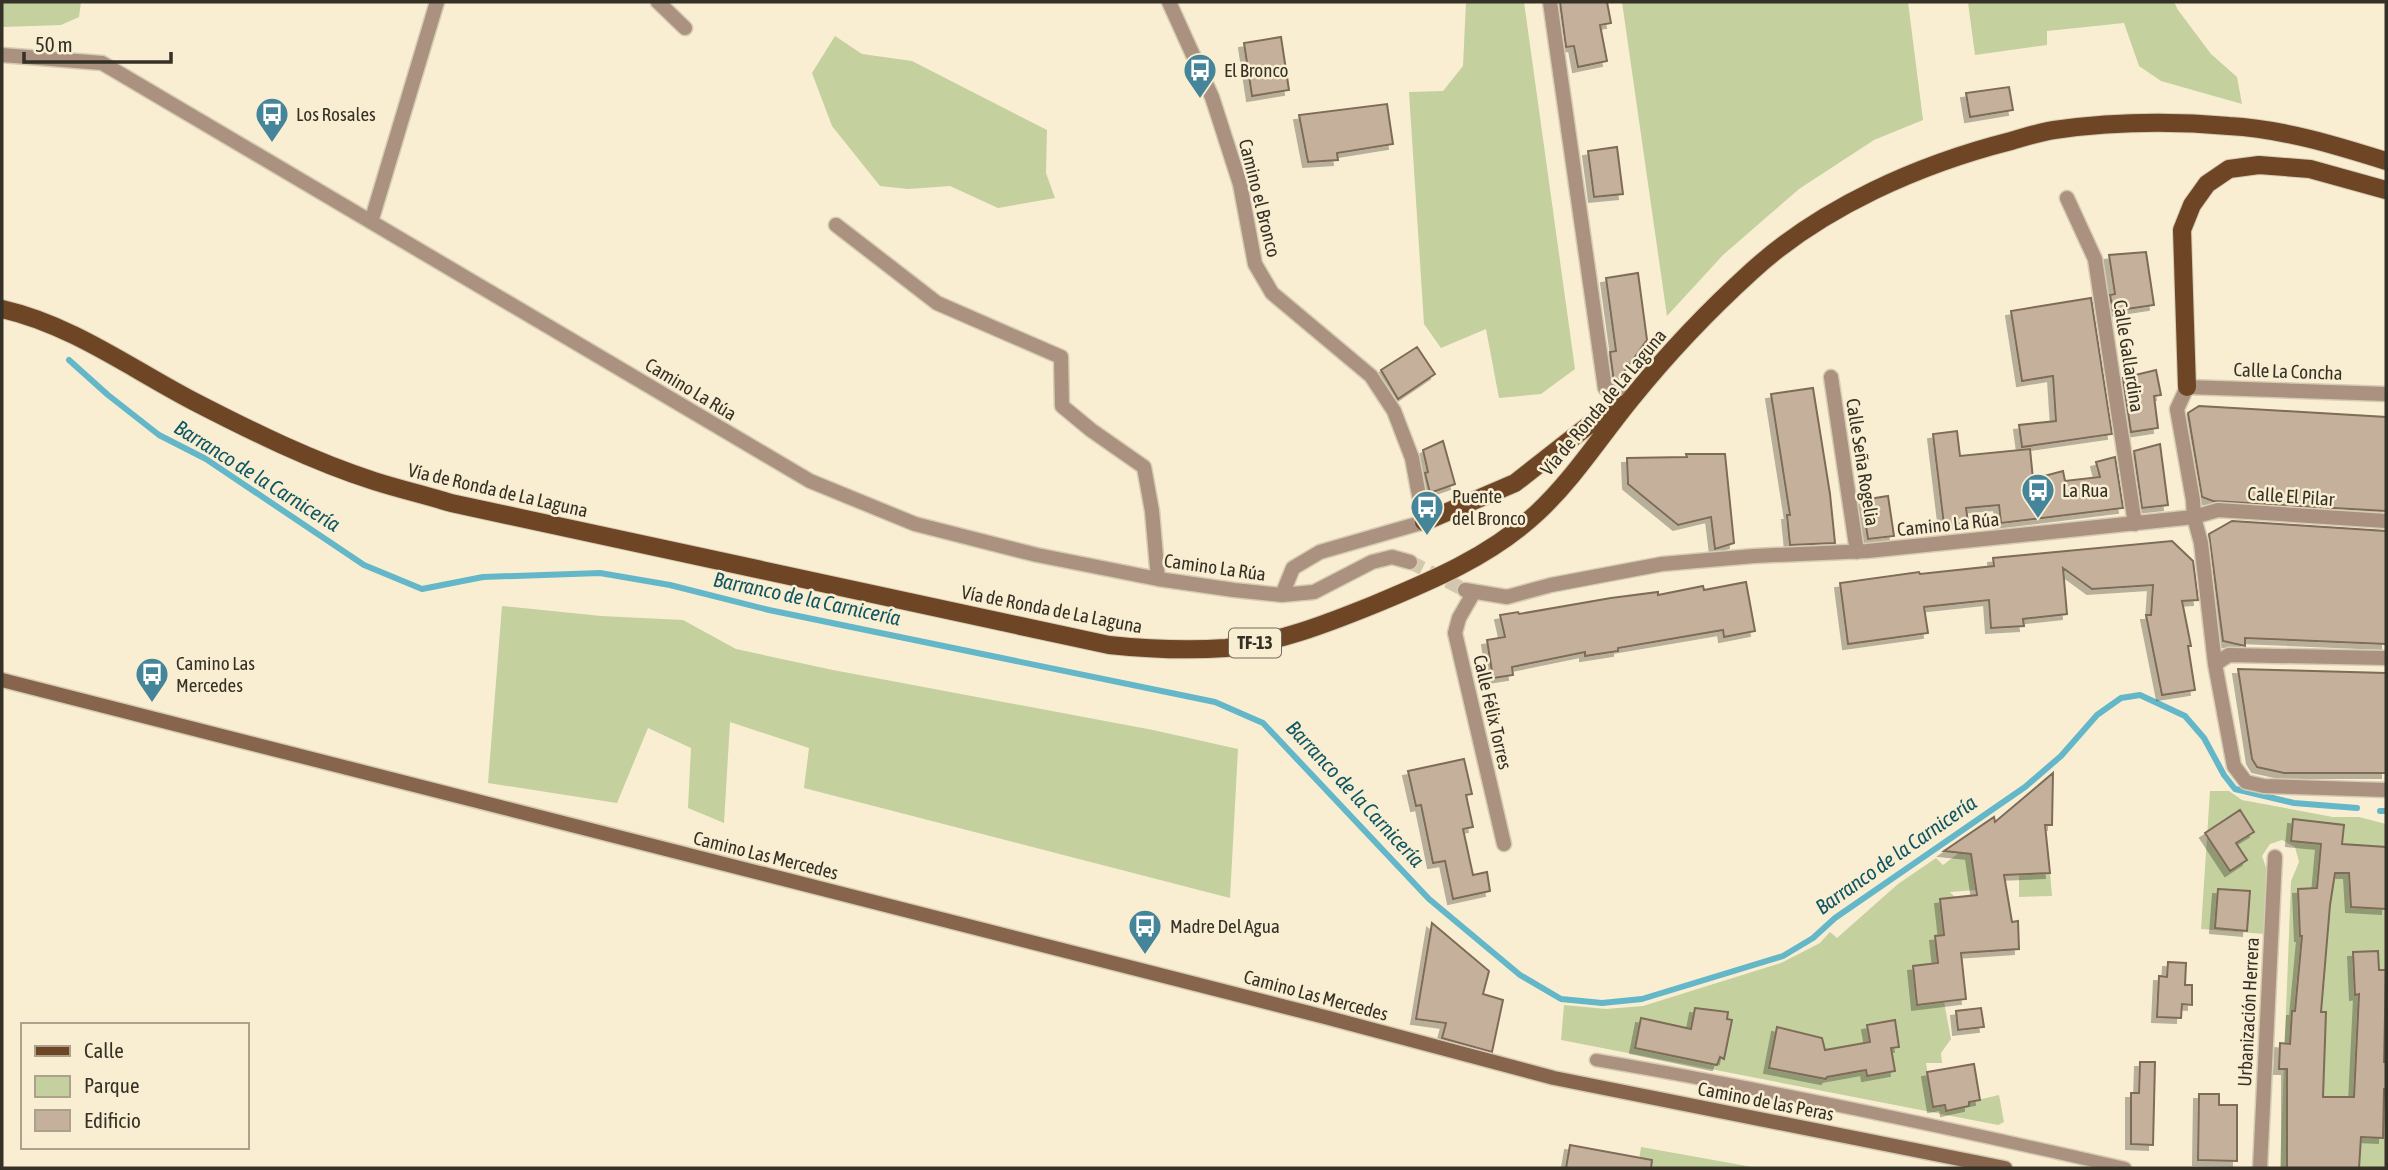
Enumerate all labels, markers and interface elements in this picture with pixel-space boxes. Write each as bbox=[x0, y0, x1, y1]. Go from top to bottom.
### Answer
scale bar bbox=[24, 21, 172, 65]
text: 50 m bbox=[35, 32, 73, 56]
bus stop icon: El Bronco bbox=[1181, 51, 1219, 100]
place label: El Bronco bbox=[1224, 59, 1289, 81]
bus stop icon: Los Rosales bbox=[253, 95, 291, 144]
place label: Los Rosales bbox=[296, 103, 376, 125]
street label: Camino el Bronco bbox=[1235, 137, 1285, 260]
street label: Calle Gallardina bbox=[2109, 298, 2149, 414]
street label: Vía de Ronda de La Laguna bbox=[1535, 324, 1671, 480]
street label: Camino La Rúa bbox=[641, 353, 741, 425]
street label: Calle La Concha bbox=[2233, 358, 2343, 384]
street label: Calle Seña Rogelia bbox=[1842, 397, 1884, 527]
water label: Barranco de la Carnicería bbox=[170, 414, 345, 536]
street label: Vía de Ronda de La Laguna bbox=[406, 459, 590, 521]
bus stop icon: La Rua bbox=[2019, 471, 2057, 520]
place label: La Rua bbox=[2062, 479, 2108, 501]
street label: Calle El Pilar bbox=[2247, 482, 2336, 510]
place label: Puente del Bronco bbox=[1452, 485, 1526, 529]
bus stop icon: Puente del Bronco bbox=[1408, 488, 1446, 537]
street label: Camino La Rúa bbox=[1896, 508, 2000, 540]
street label: Camino La Rúa bbox=[1163, 549, 1267, 585]
water label: Barranco de la Carnicería bbox=[711, 566, 903, 630]
street label: Vía de Ronda de La Laguna bbox=[960, 581, 1144, 637]
road number: TF-13 bbox=[1229, 628, 1281, 658]
place label: Camino Las Mercedes bbox=[176, 652, 255, 696]
street label: Calle Félix Torres bbox=[1469, 653, 1517, 772]
bus stop icon: Camino Las Mercedes bbox=[133, 655, 171, 704]
water label: Barranco de la Carnicería bbox=[1282, 715, 1430, 871]
water label: Barranco de la Carnicería bbox=[1810, 790, 1981, 919]
street label: Camino Las Mercedes bbox=[691, 826, 841, 884]
bus stop icon: Madre Del Agua bbox=[1126, 907, 1164, 956]
place label: Madre Del Agua bbox=[1170, 915, 1280, 937]
street label: Urbanización Herrera bbox=[2233, 937, 2263, 1087]
street label: Camino Las Mercedes bbox=[1241, 965, 1391, 1025]
legend bbox=[21, 1023, 248, 1149]
text: Calle bbox=[84, 1038, 124, 1062]
text: Parque bbox=[84, 1073, 139, 1097]
street label: Camino de las Peras bbox=[1696, 1077, 1836, 1125]
text: Edificio bbox=[84, 1108, 141, 1132]

